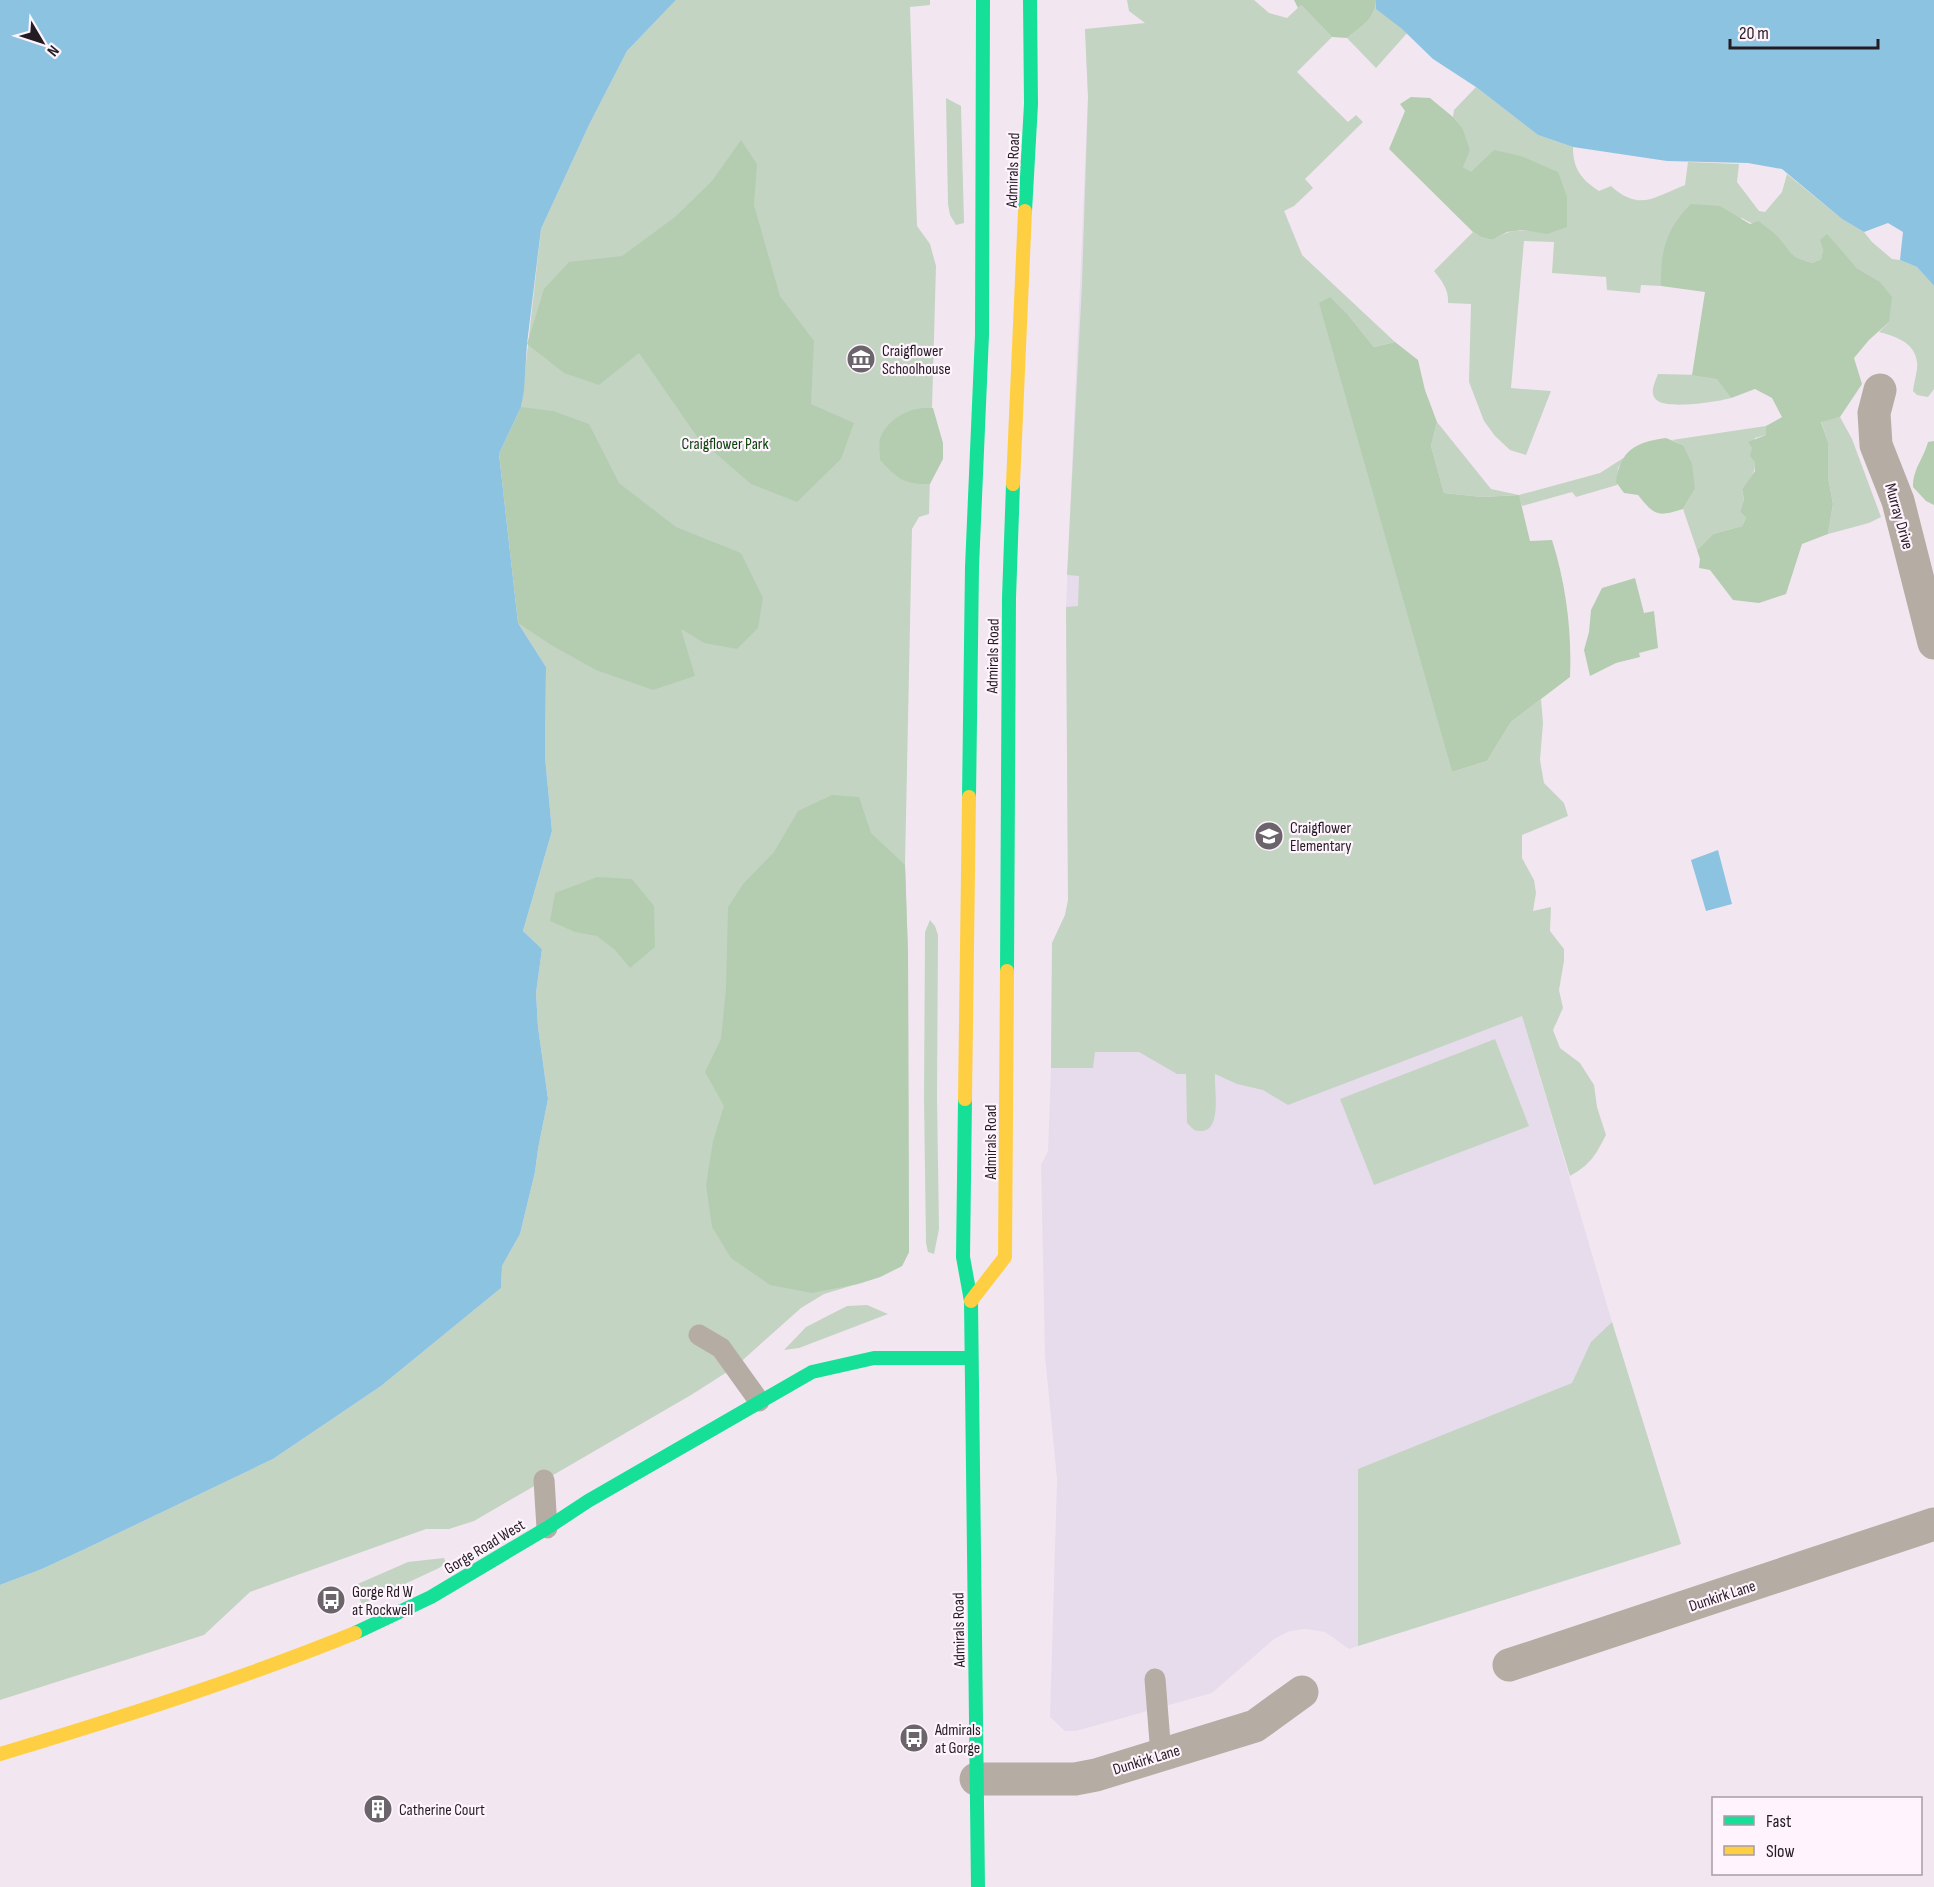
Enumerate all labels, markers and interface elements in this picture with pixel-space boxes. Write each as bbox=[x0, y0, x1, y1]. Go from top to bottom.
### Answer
north arrow bbox=[12, 12, 72, 72]
scale bar bbox=[1730, 12, 1878, 50]
text: 20 m bbox=[1739, 23, 1769, 44]
text: N bbox=[42, 41, 63, 60]
street label: Admirals Road bbox=[1003, 132, 1024, 209]
place label: Craigflower Schoolhouse bbox=[882, 342, 951, 379]
museum icon: Craigflower Schoolhouse bbox=[845, 343, 877, 375]
park label: Craigflower Park bbox=[681, 435, 769, 454]
street label: Murray Drive bbox=[1880, 481, 1917, 552]
street label: Admirals Road bbox=[983, 618, 1004, 695]
place label: Craigflower Elementary bbox=[1290, 819, 1352, 856]
school or university icon: Craigflower Elementary bbox=[1253, 820, 1285, 852]
street label: Admirals Road bbox=[982, 1105, 1001, 1180]
street label: Gorge Road West bbox=[441, 1516, 529, 1579]
street label: Dunkirk Lane bbox=[1687, 1577, 1758, 1616]
place label: Gorge Rd W at Rockwell bbox=[352, 1583, 414, 1620]
bus stop icon: Gorge Rd W at Rockwell bbox=[315, 1584, 347, 1616]
street label: Admirals Road bbox=[949, 1592, 970, 1669]
place label: Admirals at Gorge bbox=[934, 1721, 981, 1758]
bus stop icon: Admirals at Gorge bbox=[898, 1722, 930, 1754]
street label: Dunkirk Lane bbox=[1111, 1741, 1182, 1780]
building icon: Catherine Court bbox=[362, 1793, 394, 1825]
legend bbox=[1712, 1797, 1922, 1875]
place label: Catherine Court bbox=[399, 1801, 485, 1820]
text: Fast bbox=[1766, 1811, 1792, 1832]
text: Slow bbox=[1766, 1841, 1795, 1862]

